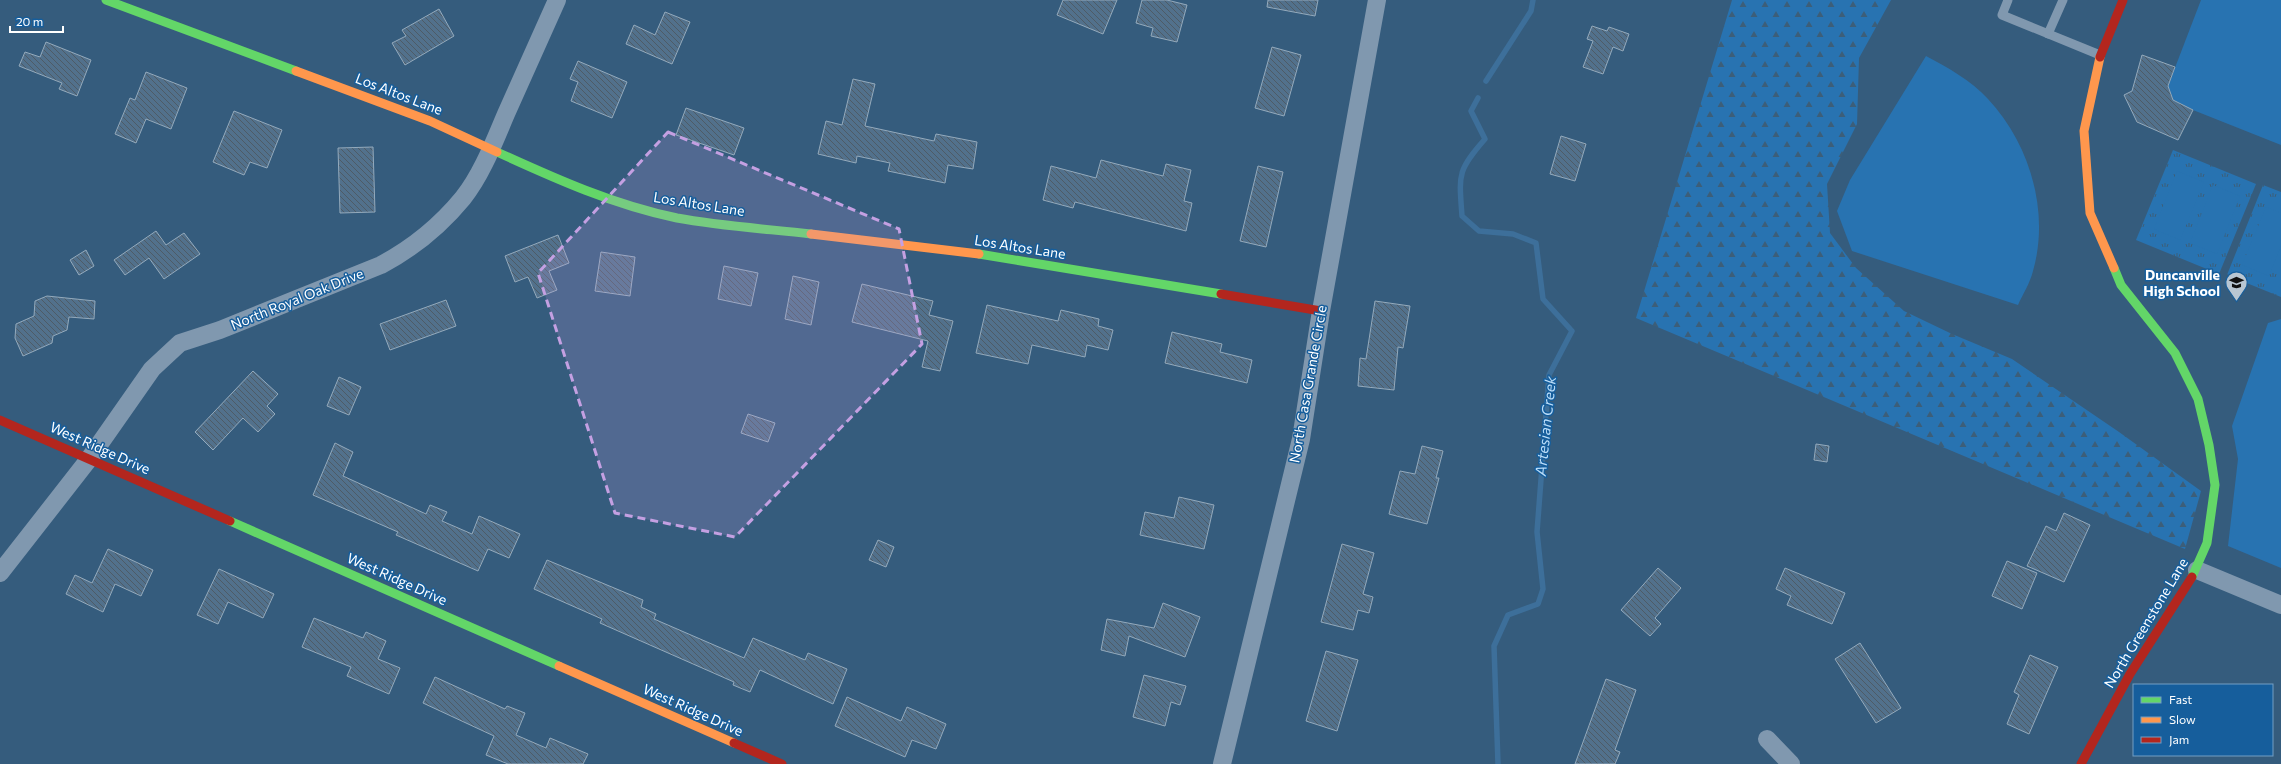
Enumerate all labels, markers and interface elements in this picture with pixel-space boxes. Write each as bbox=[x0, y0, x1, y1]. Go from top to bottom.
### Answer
scale bar bbox=[10, 8, 63, 34]
text: 20 m bbox=[16, 14, 43, 28]
street label: Los Altos Lane bbox=[353, 69, 445, 118]
street label: Los Altos Lane bbox=[652, 188, 746, 219]
street label: Los Altos Lane bbox=[973, 231, 1067, 262]
street label: North Royal Oak Drive bbox=[228, 264, 366, 333]
place label: Duncanville High School bbox=[2143, 266, 2220, 299]
school or university icon: Duncanville High School bbox=[2223, 270, 2249, 303]
street label: North Casa Grande Circle bbox=[1285, 304, 1330, 464]
water label: Artesian Creek bbox=[1531, 374, 1559, 478]
street label: West Ridge Drive bbox=[47, 418, 153, 477]
street label: West Ridge Drive bbox=[344, 549, 450, 608]
street label: North Greenstone Lane bbox=[2100, 555, 2191, 691]
street label: West Ridge Drive bbox=[640, 680, 746, 739]
legend bbox=[2133, 684, 2273, 756]
text: Fast bbox=[2169, 692, 2192, 706]
text: Slow bbox=[2169, 712, 2196, 726]
text: Jam bbox=[2169, 732, 2189, 747]

